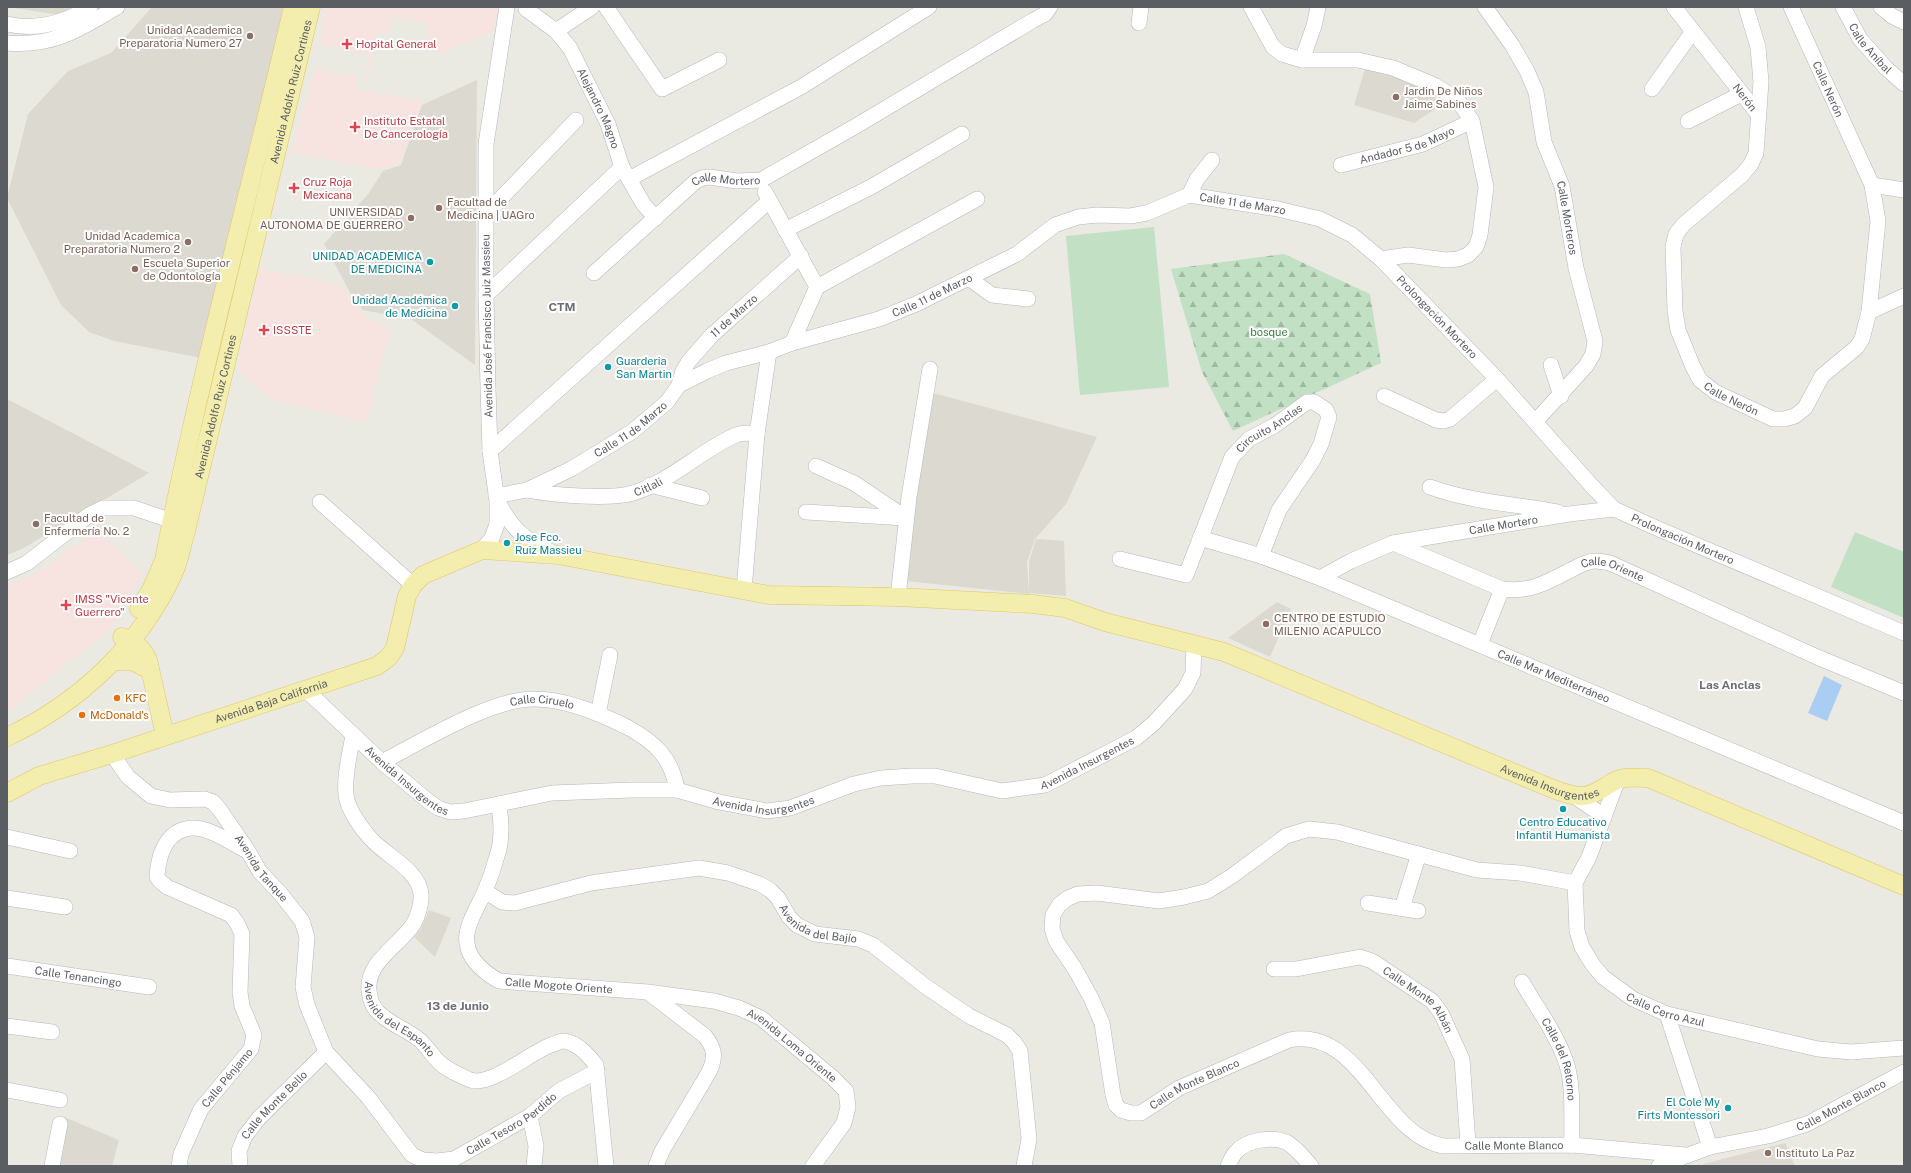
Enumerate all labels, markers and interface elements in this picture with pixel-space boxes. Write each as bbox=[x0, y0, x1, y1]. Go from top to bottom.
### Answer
street label: Avenida Adolfo Ruiz Cortines bbox=[268, 18, 314, 165]
street label: Calle Aníbal bbox=[1847, 21, 1894, 76]
place label: Unidad Academica Preparatoria Numero 27 bbox=[119, 24, 242, 49]
marker: Unidad Academica Preparatoria Numero 27 bbox=[245, 31, 255, 41]
marker: Hopital General bbox=[341, 38, 353, 50]
place label: Hopital General bbox=[356, 38, 437, 50]
street label: Calle Nerón bbox=[1810, 59, 1846, 119]
street label: Alejandro Magno bbox=[575, 66, 622, 150]
street label: Nerón bbox=[1731, 81, 1759, 113]
place label: Jardin De Niños Jaime Sabines bbox=[1404, 85, 1483, 110]
marker: Jardin De Niños Jaime Sabines bbox=[1391, 92, 1401, 102]
place label: Instituto Estatal De Cancerología bbox=[364, 115, 448, 140]
marker: Instituto Estatal De Cancerología bbox=[349, 121, 361, 133]
street label: Andador 5 de Mayo bbox=[1358, 124, 1456, 166]
street label: Calle Mortero bbox=[689, 171, 761, 188]
place label: Cruz Roja Mexicana bbox=[303, 176, 352, 201]
street label: Calle Morteros bbox=[1554, 179, 1580, 256]
marker: Cruz Roja Mexicana bbox=[288, 182, 300, 194]
street label: Calle 11 de Marzo bbox=[1199, 191, 1287, 217]
place label: Facultad de Medicina | UAGro bbox=[447, 196, 535, 221]
marker: Facultad de Medicina | UAGro bbox=[434, 203, 444, 213]
place label: UNIVERSIDAD AUTONOMA DE GUERRERO bbox=[260, 206, 403, 231]
marker: UNIVERSIDAD AUTONOMA DE GUERRERO bbox=[406, 213, 416, 223]
place label: Unidad Academica Preparatoria Numero 2 bbox=[64, 230, 180, 255]
street label: Avenida José Francisco Juiz Massieu bbox=[479, 234, 495, 418]
marker: Unidad Academica Preparatoria Numero 2 bbox=[183, 237, 193, 247]
place label: UNIDAD ACADEMICA DE MEDICINA bbox=[312, 250, 422, 275]
place label: Escuela Superior de Odontología bbox=[143, 257, 230, 282]
marker: UNIDAD ACADEMICA DE MEDICINA bbox=[425, 257, 435, 267]
marker: Escuela Superior de Odontología bbox=[130, 264, 140, 274]
street label: Calle 11 de Marzo bbox=[890, 271, 974, 319]
street label: Prolongación Mortero bbox=[1394, 273, 1480, 361]
street label: 11 de Marzo bbox=[708, 292, 760, 340]
place label: Unidad Académica de Medicina bbox=[352, 294, 447, 319]
district label: CTM bbox=[549, 300, 575, 314]
marker: Unidad Académica de Medicina bbox=[450, 301, 460, 311]
marker: ISSSTE bbox=[258, 324, 270, 336]
place label: ISSSTE bbox=[273, 324, 312, 336]
park label: bosque bbox=[1250, 326, 1288, 338]
street label: Avenida Adolfo Ruiz Cortines bbox=[193, 333, 239, 480]
place label: Guarderia San Martin bbox=[616, 355, 672, 380]
marker: Guarderia San Martin bbox=[603, 362, 613, 372]
street label: Calle Nerón bbox=[1701, 379, 1760, 417]
street label: Calle 11 de Marzo bbox=[592, 399, 669, 460]
street label: Circuito Anclas bbox=[1234, 401, 1305, 455]
street label: Citlali bbox=[632, 475, 665, 498]
street label: Prolongación Mortero bbox=[1629, 511, 1736, 566]
place label: Facultad de Enfermería No. 2 bbox=[44, 512, 130, 537]
street label: Calle Mortero bbox=[1468, 513, 1539, 536]
marker: Facultad de Enfermería No. 2 bbox=[31, 519, 41, 529]
place label: Jose Fco. Ruiz Massieu bbox=[515, 531, 582, 556]
marker: Jose Fco. Ruiz Massieu bbox=[502, 538, 512, 548]
street label: Calle Oriente bbox=[1579, 555, 1646, 584]
place label: IMSS "Vicente Guerrero" bbox=[75, 593, 149, 618]
marker: IMSS "Vicente Guerrero" bbox=[60, 599, 72, 611]
place label: CENTRO DE ESTUDIO MILENIO ACAPULCO bbox=[1274, 612, 1386, 637]
marker: CENTRO DE ESTUDIO MILENIO ACAPULCO bbox=[1261, 619, 1271, 629]
street label: Calle Mar Mediterráneo bbox=[1496, 647, 1612, 705]
street label: Avenida Baja California bbox=[213, 677, 329, 726]
district label: Las Anclas bbox=[1699, 678, 1761, 692]
place label: KFC bbox=[125, 692, 147, 704]
marker: KFC bbox=[112, 693, 122, 703]
street label: Calle Ciruelo bbox=[509, 693, 576, 711]
place label: McDonald's bbox=[90, 709, 149, 721]
marker: McDonald's bbox=[77, 710, 87, 720]
street label: Avenida Insurgentes bbox=[1040, 734, 1136, 792]
street label: Avenida Insurgentes bbox=[363, 743, 450, 817]
street label: Avenida Insurgentes bbox=[1499, 762, 1602, 802]
street label: Avenida Insurgentes bbox=[711, 793, 816, 817]
marker: Centro Educativo Infantil Humanista bbox=[1558, 804, 1568, 814]
place label: Centro Educativo Infantil Humanista bbox=[1516, 816, 1610, 841]
street label: Avenida Tanque bbox=[233, 832, 290, 904]
street label: Avenida del Bajío bbox=[777, 902, 858, 945]
street label: Calle Tenancingo bbox=[34, 964, 122, 989]
street label: Calle Monte Albán bbox=[1381, 964, 1455, 1035]
street label: Calle Mogote Oriente bbox=[505, 975, 613, 995]
street label: Avenida del Espanto bbox=[363, 981, 437, 1059]
street label: Calle Cerro Azul bbox=[1624, 990, 1706, 1029]
district label: 13 de Junio bbox=[427, 999, 489, 1013]
street label: Avenida Loma Oriente bbox=[745, 1006, 839, 1084]
street label: Calle del Retorno bbox=[1539, 1016, 1578, 1101]
street label: Calle Pénjamo bbox=[199, 1046, 255, 1110]
street label: Calle Monte Blanco bbox=[1147, 1056, 1241, 1112]
street label: Calle Monte Bello bbox=[239, 1068, 309, 1141]
street label: Calle Monte Blanco bbox=[1795, 1077, 1888, 1133]
street label: Calle Tesoro Perdido bbox=[464, 1090, 559, 1157]
place label: El Cole My Firts Montessori bbox=[1637, 1096, 1720, 1121]
marker: El Cole My Firts Montessori bbox=[1723, 1103, 1733, 1113]
street label: Calle Monte Blanco bbox=[1464, 1139, 1564, 1152]
place label: Instituto La Paz bbox=[1776, 1147, 1855, 1159]
marker: Instituto La Paz bbox=[1763, 1148, 1773, 1158]

